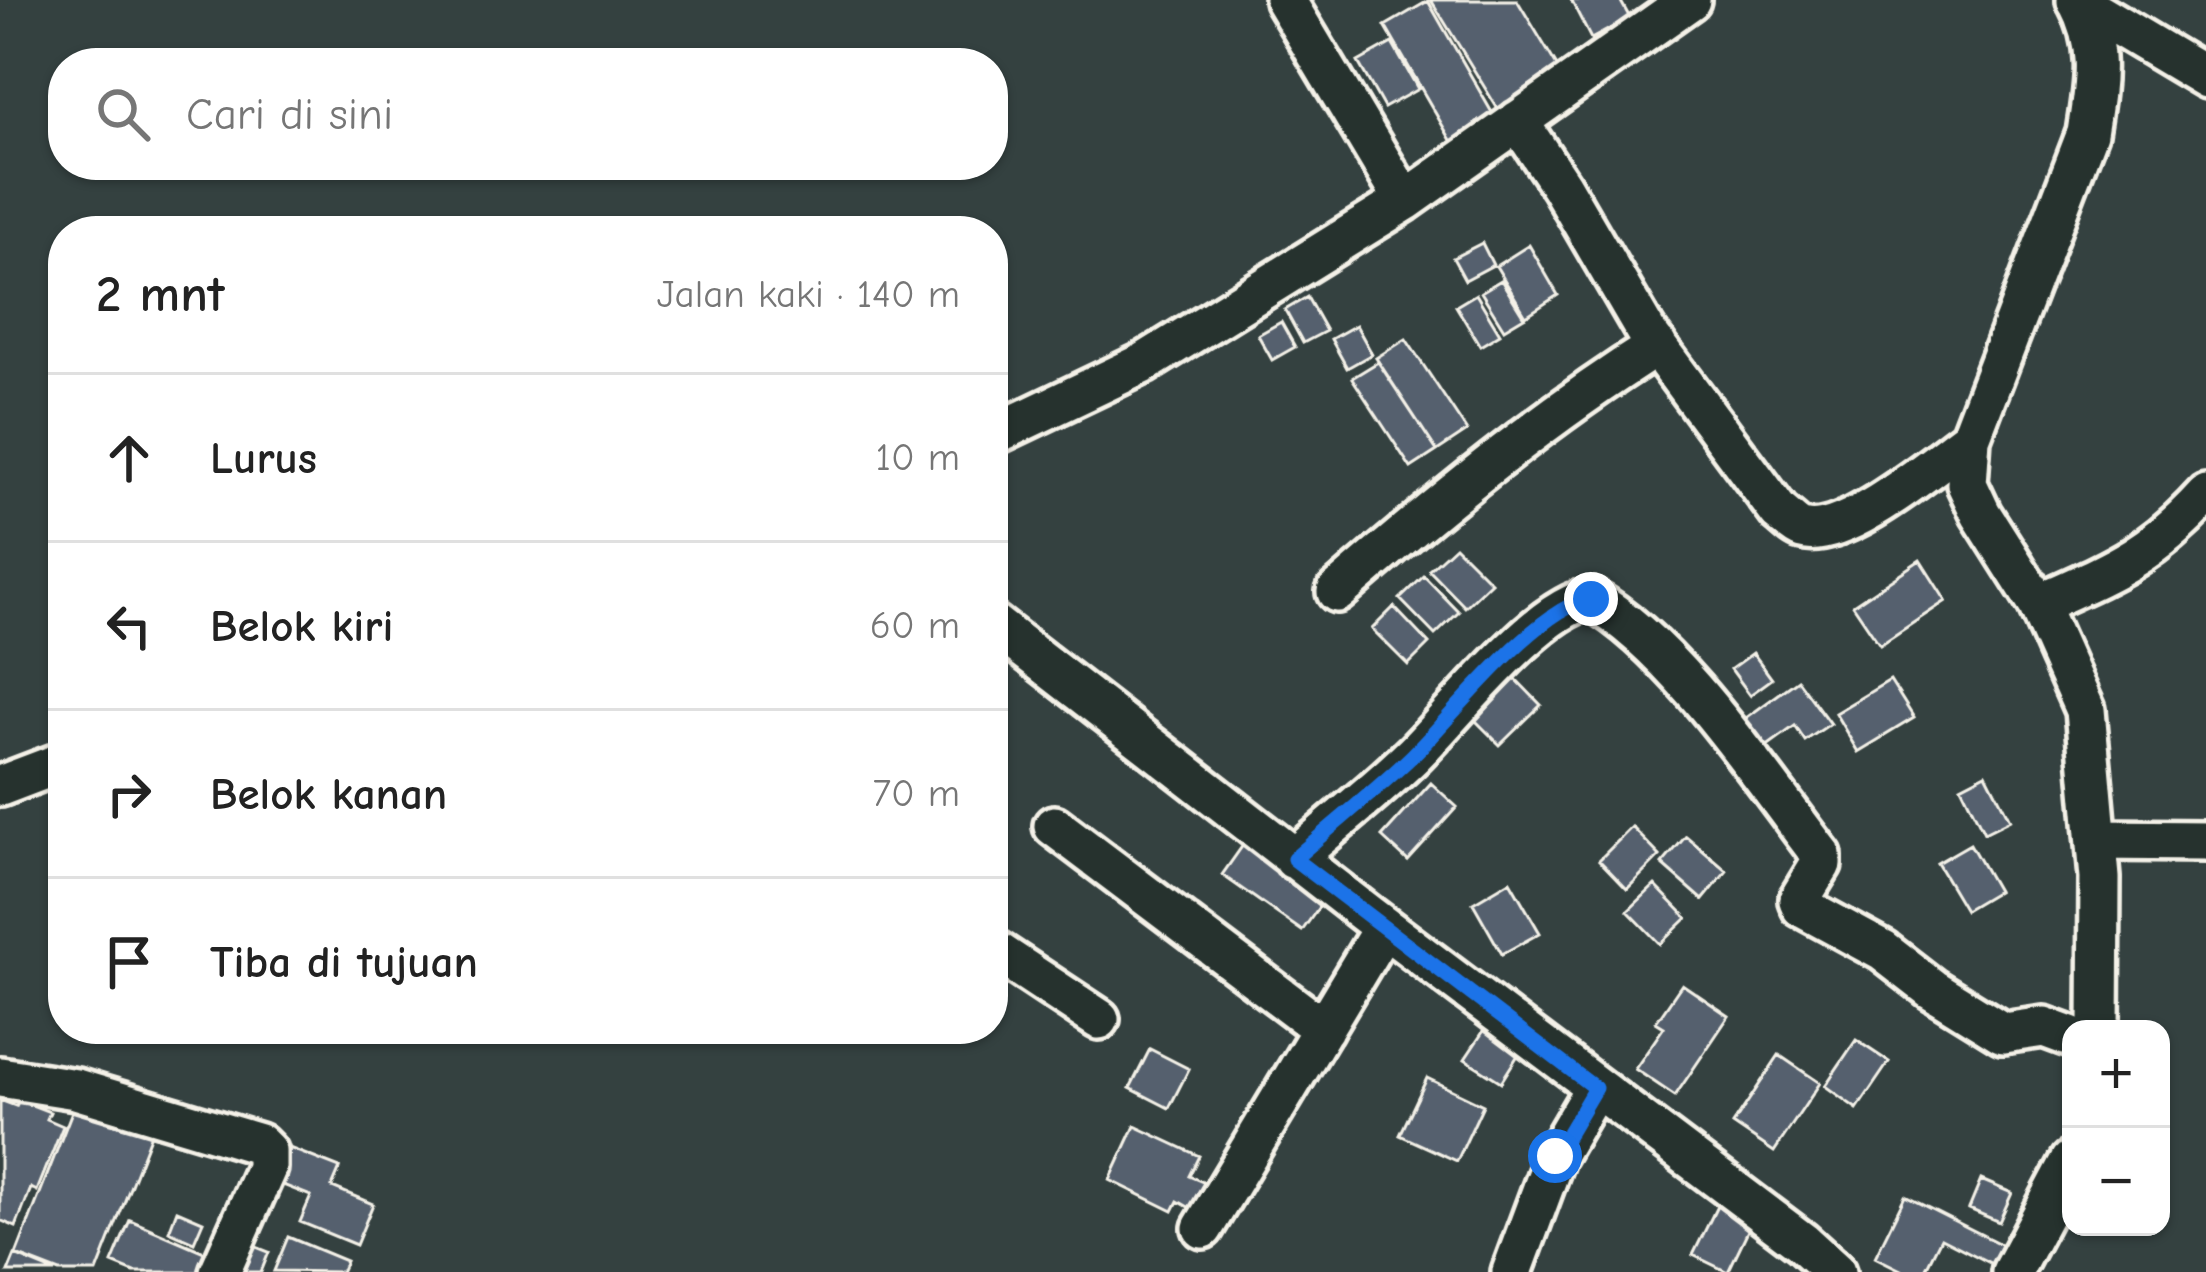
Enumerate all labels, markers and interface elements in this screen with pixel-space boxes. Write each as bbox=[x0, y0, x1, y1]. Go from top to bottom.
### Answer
search box bbox=[48, 48, 1008, 180]
icon: search bbox=[90, 81, 156, 147]
text: Cari di sini bbox=[186, 88, 393, 140]
text: 2 mnt bbox=[96, 265, 225, 324]
text: Jalan kaki · 140 m bbox=[657, 272, 960, 317]
icon: ahead bbox=[96, 425, 162, 491]
text: Lurus bbox=[210, 432, 317, 484]
text: 10 m bbox=[876, 435, 960, 480]
route end bbox=[1564, 572, 1618, 626]
icon: left bbox=[96, 593, 162, 659]
text: Belok kiri bbox=[210, 600, 393, 652]
text: 60 m bbox=[870, 603, 960, 648]
icon: right bbox=[96, 761, 162, 827]
text: Belok kanan bbox=[210, 768, 447, 820]
text: 70 m bbox=[873, 771, 960, 816]
icon: arrive bbox=[96, 929, 162, 995]
text: Tiba di tujuan bbox=[210, 936, 478, 988]
map controls bbox=[2062, 1020, 2170, 1236]
button: + bbox=[2062, 1020, 2170, 1128]
button: − bbox=[2062, 1128, 2170, 1236]
route start bbox=[1528, 1129, 1582, 1183]

